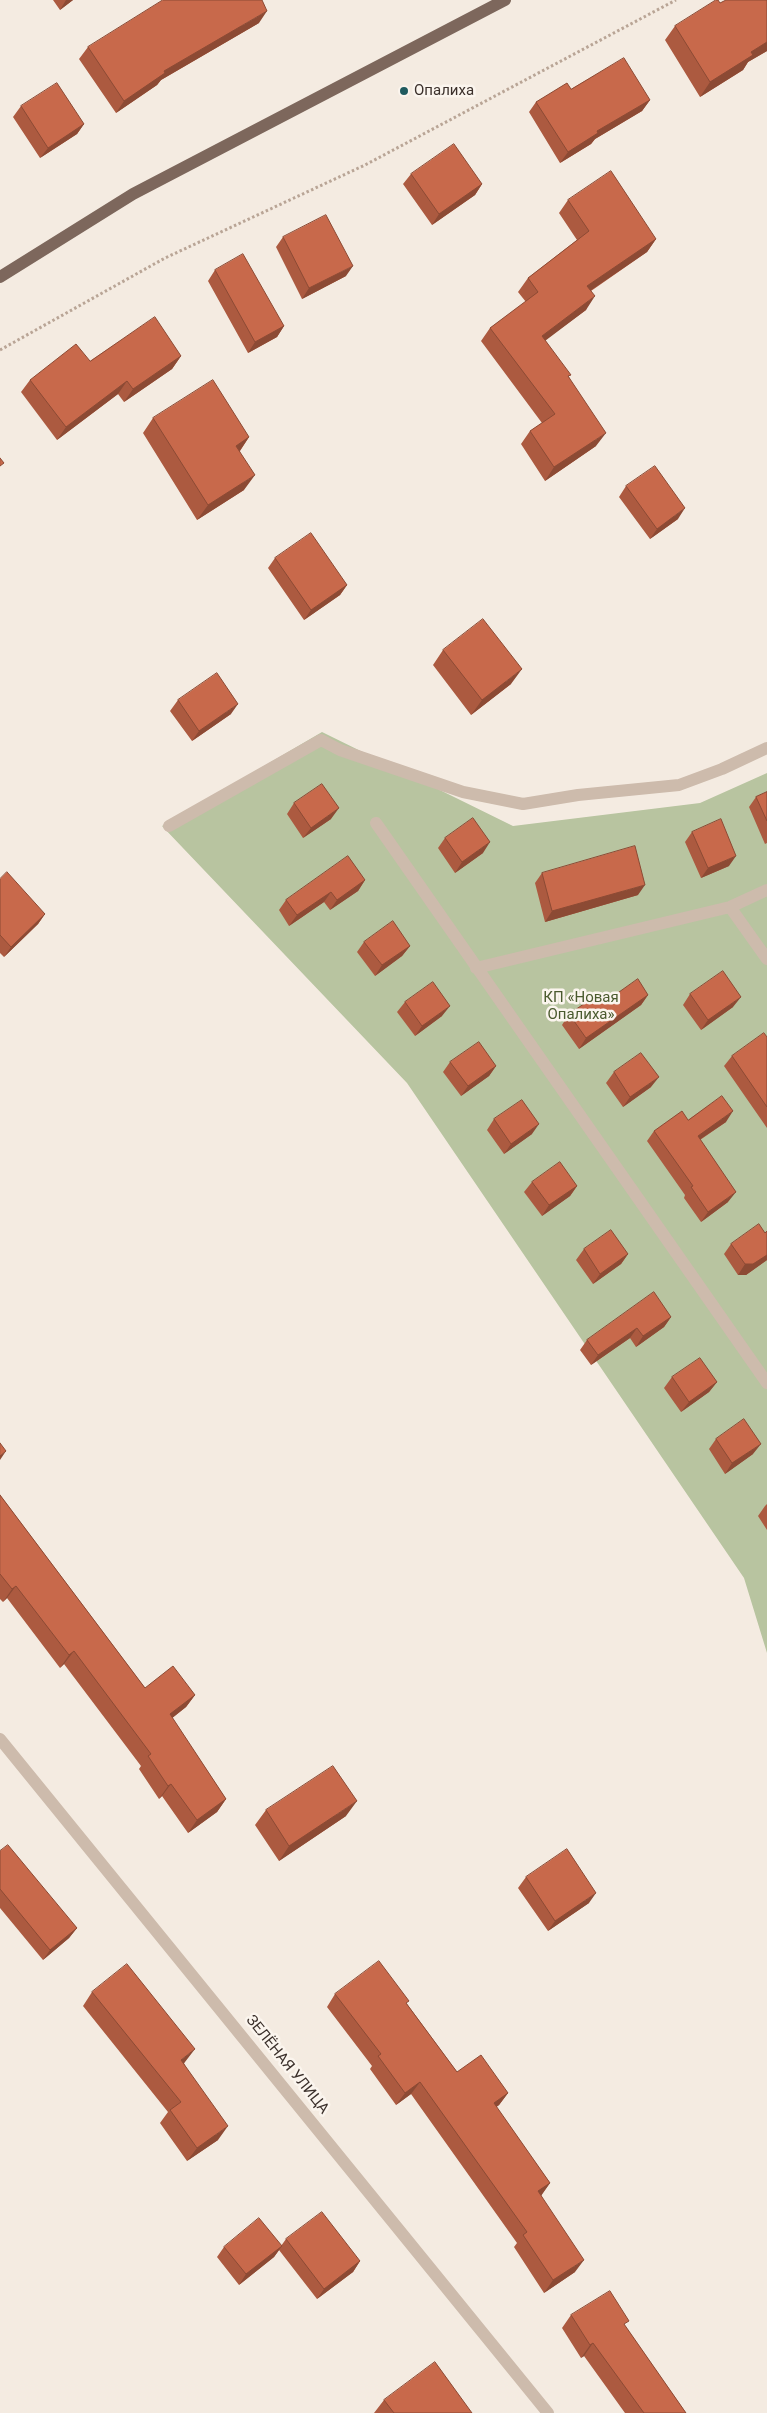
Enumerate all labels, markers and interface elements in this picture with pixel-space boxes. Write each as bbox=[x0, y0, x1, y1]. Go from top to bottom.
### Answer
place label: Опалиха bbox=[414, 82, 474, 100]
marker: Опалиха bbox=[398, 85, 410, 97]
park label: КП «Новая Опалиха» bbox=[543, 989, 619, 1024]
street label: ЗЕЛЁНАЯ УЛИЦА bbox=[242, 2012, 332, 2118]

